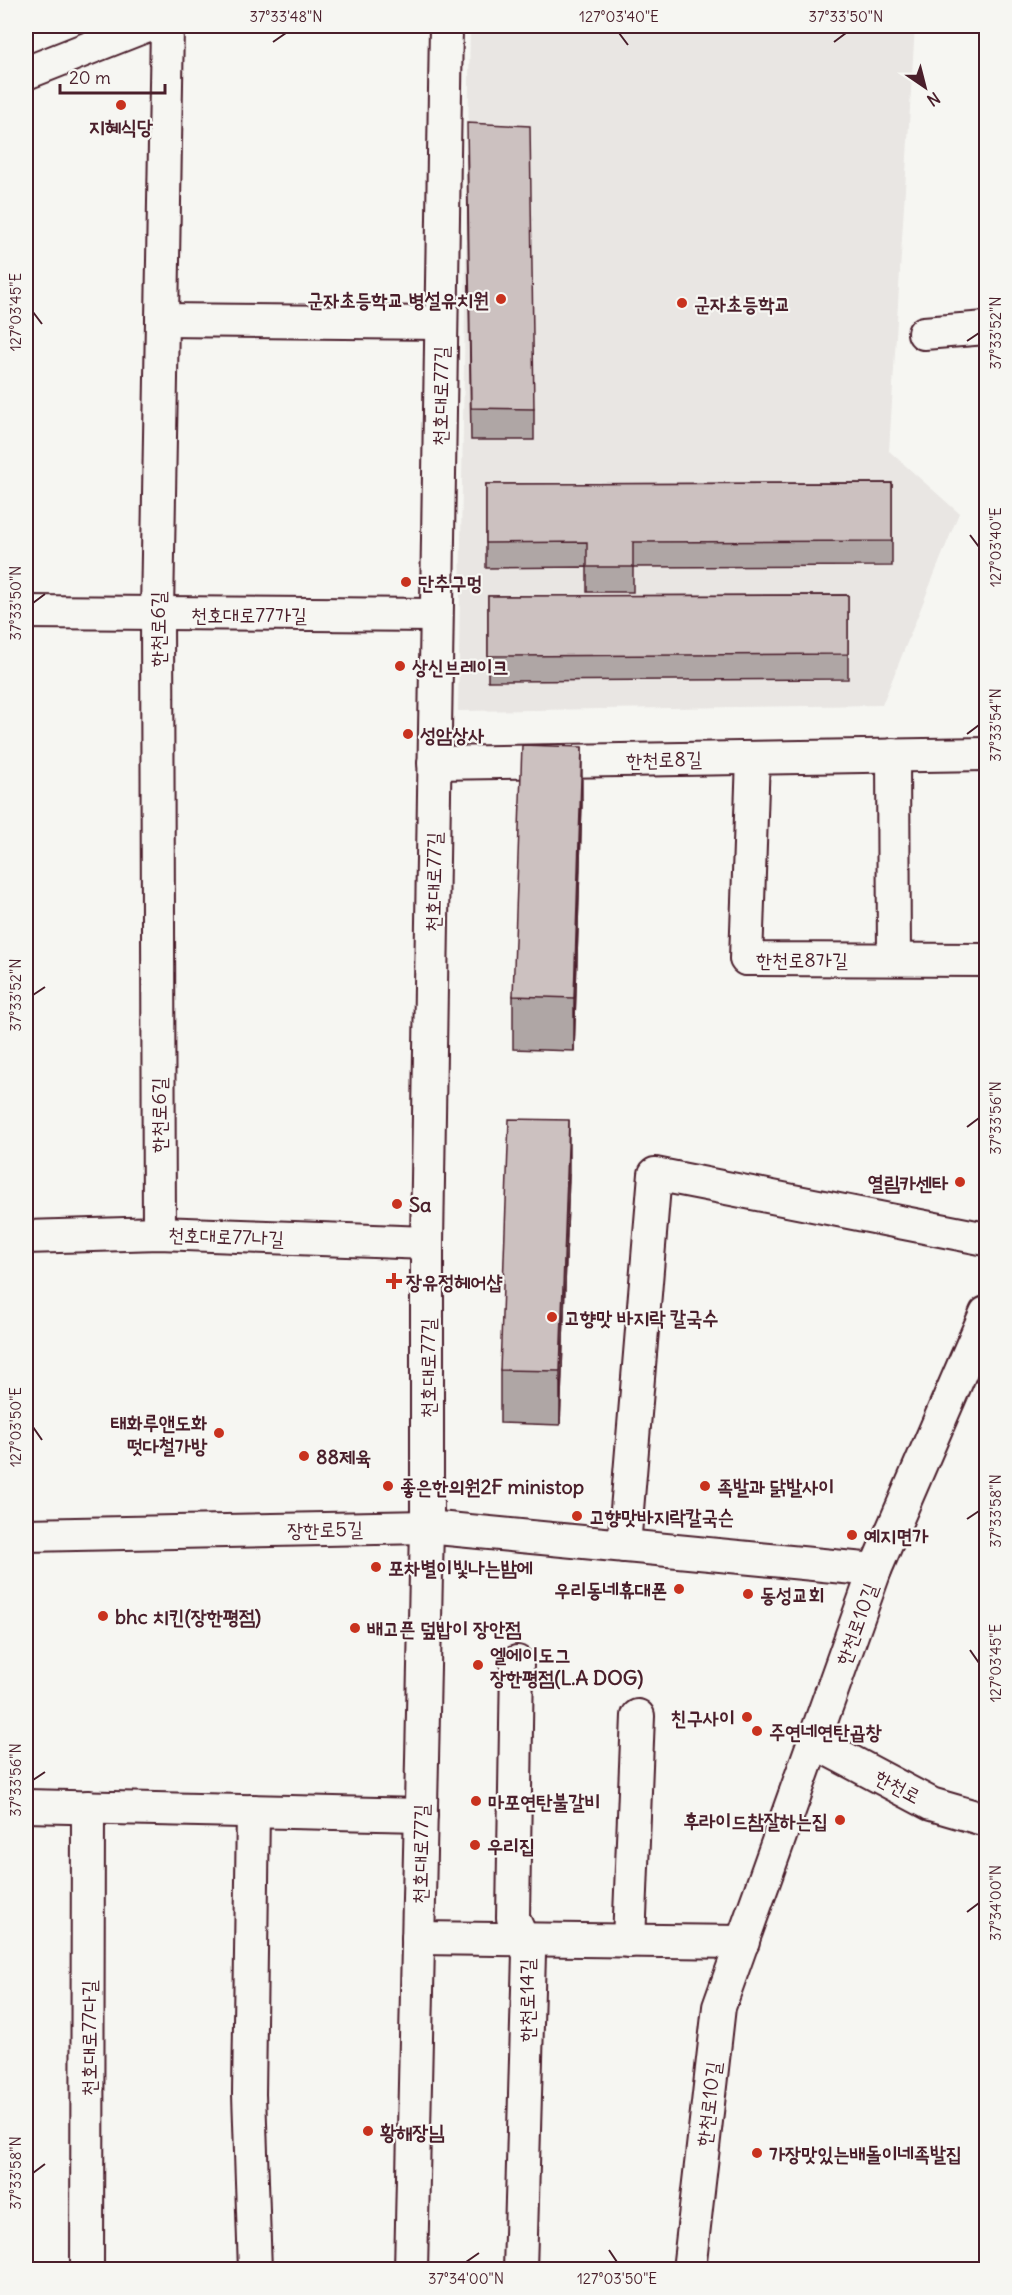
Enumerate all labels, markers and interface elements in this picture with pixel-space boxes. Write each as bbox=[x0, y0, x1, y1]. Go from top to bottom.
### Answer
text: 37°33'48"N bbox=[249, 7, 323, 26]
text: 127°03'40"E bbox=[579, 7, 659, 26]
text: 37°33'50"N bbox=[809, 7, 883, 26]
scale bar bbox=[60, 57, 165, 95]
north arrow bbox=[895, 57, 955, 117]
text: 20 m bbox=[69, 66, 111, 89]
text: N bbox=[923, 88, 944, 111]
marker: 지혜식당 bbox=[114, 98, 128, 112]
place label: 지혜식당 bbox=[89, 114, 153, 139]
text: 127°03'45"E bbox=[6, 273, 25, 351]
place label: 군자초등학교 병설유치원 bbox=[307, 287, 489, 312]
place label: 군자초등학교 bbox=[694, 291, 791, 316]
marker: 군자초등학교 병설유치원 bbox=[494, 292, 508, 306]
marker: 군자초등학교 bbox=[675, 296, 689, 310]
text: 37°33'52"N bbox=[986, 296, 1005, 370]
street label: 천호대로77길 bbox=[427, 346, 453, 446]
text: 127°03'40"E bbox=[986, 507, 1005, 587]
text: 37°33'50"N bbox=[6, 566, 25, 640]
place label: 단추구멍 bbox=[418, 570, 482, 595]
marker: 단추구멍 bbox=[399, 575, 413, 589]
street label: 한천로6길 bbox=[145, 591, 170, 667]
street label: 천호대로77가길 bbox=[191, 602, 307, 627]
place label: 상신브레이크 bbox=[412, 654, 509, 679]
marker: 상신브레이크 bbox=[393, 659, 407, 673]
text: 37°33'54"N bbox=[986, 688, 1005, 762]
place label: 성암상사 bbox=[420, 722, 484, 747]
marker: 성암상사 bbox=[401, 727, 415, 741]
street label: 한천로8길 bbox=[626, 746, 702, 772]
street label: 천호대로77길 bbox=[420, 832, 446, 932]
street label: 한천로8가길 bbox=[756, 947, 848, 972]
text: 37°33'52"N bbox=[6, 958, 25, 1032]
street label: 한천로6길 bbox=[146, 1077, 171, 1153]
text: 37°33'56"N bbox=[986, 1081, 1005, 1155]
place label: 열림카센타 bbox=[868, 1170, 949, 1195]
marker: 열림카센타 bbox=[953, 1175, 967, 1189]
place label: Sa bbox=[409, 1192, 432, 1217]
marker: Sa bbox=[390, 1197, 404, 1211]
street label: 천호대로77나길 bbox=[168, 1221, 284, 1251]
place label: 장유정헤어샵 bbox=[406, 1269, 503, 1294]
marker: 장유정헤어샵 bbox=[387, 1274, 401, 1288]
place label: 고향맛 바지락 칼국수 bbox=[564, 1305, 718, 1330]
marker: 고향맛 바지락 칼국수 bbox=[545, 1310, 559, 1324]
street label: 천호대로77길 bbox=[415, 1318, 440, 1418]
text: 127°03'50"E bbox=[6, 1387, 25, 1467]
place label: 태화루앤도화 떳다철가방 bbox=[110, 1410, 208, 1458]
marker: 태화루앤도화 떳다철가방 bbox=[212, 1426, 226, 1440]
place label: 88제육 bbox=[316, 1444, 371, 1469]
marker: 88제육 bbox=[297, 1449, 311, 1463]
place label: 좋은한의원2F ministop bbox=[400, 1474, 584, 1499]
place label: 족발과 닭발사이 bbox=[717, 1474, 834, 1499]
text: 37°33'58"N bbox=[986, 1474, 1005, 1548]
marker: 좋은한의원2F ministop bbox=[381, 1479, 395, 1493]
marker: 족발과 닭발사이 bbox=[698, 1479, 712, 1493]
place label: 고향맛바지락칼국슨 bbox=[589, 1504, 734, 1529]
marker: 고향맛바지락칼국슨 bbox=[570, 1509, 584, 1523]
street label: 장한로5길 bbox=[287, 1516, 363, 1542]
place label: 예지면가 bbox=[864, 1523, 929, 1548]
marker: 예지면가 bbox=[845, 1528, 859, 1542]
place label: 포차별이빛나는밤에 bbox=[388, 1555, 533, 1580]
marker: 포차별이빛나는밤에 bbox=[369, 1560, 383, 1574]
place label: 우리동네휴대폰 bbox=[554, 1577, 667, 1602]
street label: 한천로10길 bbox=[830, 1580, 882, 1668]
marker: 우리동네휴대폰 bbox=[672, 1582, 686, 1596]
place label: 동성교회 bbox=[760, 1582, 824, 1607]
marker: 동성교회 bbox=[741, 1587, 755, 1601]
place label: bhc 치킨(장한평점) bbox=[115, 1604, 261, 1629]
marker: bhc 치킨(장한평점) bbox=[96, 1609, 110, 1623]
place label: 배고픈 덮밥이 장안점 bbox=[367, 1616, 521, 1641]
marker: 배고픈 덮밥이 장안점 bbox=[348, 1621, 362, 1635]
text: 127°03'45"E bbox=[986, 1624, 1005, 1702]
place label: 엘에이도그 장한평점(L.A DOG) bbox=[490, 1642, 643, 1690]
marker: 엘에이도그 장한평점(L.A DOG) bbox=[471, 1658, 485, 1672]
place label: 친구사이 bbox=[671, 1705, 735, 1730]
marker: 친구사이 bbox=[740, 1710, 754, 1724]
place label: 주연네연탄곱창 bbox=[769, 1719, 883, 1744]
marker: 주연네연탄곱창 bbox=[750, 1724, 764, 1738]
text: 37°33'56"N bbox=[6, 1743, 25, 1817]
street label: 한천로 bbox=[871, 1764, 925, 1808]
place label: 마포연탄불갈비 bbox=[488, 1789, 601, 1814]
marker: 마포연탄불갈비 bbox=[469, 1794, 483, 1808]
street label: 천호대로77길 bbox=[407, 1804, 433, 1904]
place label: 후라이드참잘하는집 bbox=[683, 1808, 828, 1833]
marker: 후라이드참잘하는집 bbox=[833, 1813, 847, 1827]
place label: 우리집 bbox=[487, 1833, 535, 1858]
marker: 우리집 bbox=[468, 1838, 482, 1852]
text: 37°34'00"N bbox=[986, 1865, 1005, 1941]
street label: 한천로14길 bbox=[514, 1958, 539, 2042]
street label: 천호대로77다길 bbox=[76, 1980, 101, 2096]
street label: 한천로10길 bbox=[690, 2060, 726, 2148]
place label: 황해장님 bbox=[380, 2119, 444, 2144]
marker: 황해장님 bbox=[361, 2124, 375, 2138]
text: 37°33'58"N bbox=[6, 2136, 25, 2210]
place label: 가장맛있는배돌이네족발집 bbox=[769, 2141, 962, 2166]
marker: 가장맛있는배돌이네족발집 bbox=[750, 2146, 764, 2160]
text: 37°34'00"N bbox=[428, 2269, 504, 2288]
text: 127°03'50"E bbox=[577, 2269, 657, 2288]

